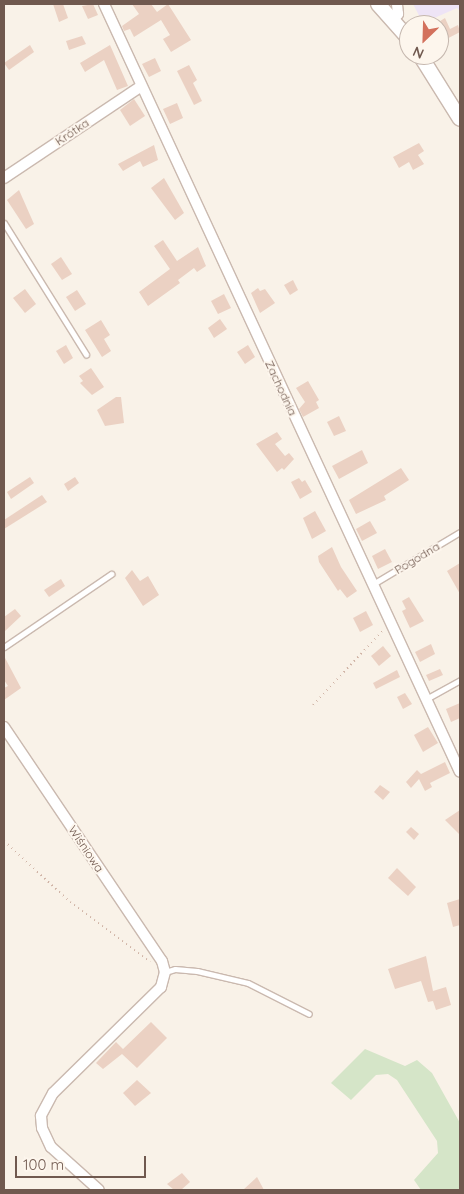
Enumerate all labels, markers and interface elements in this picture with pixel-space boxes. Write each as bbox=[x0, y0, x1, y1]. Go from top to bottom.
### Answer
north arrow bbox=[399, 15, 449, 65]
text: N bbox=[410, 42, 427, 63]
street label: Krótka bbox=[52, 116, 92, 148]
street label: Zachodnia bbox=[262, 358, 300, 418]
street label: Pogodna bbox=[392, 539, 442, 577]
street label: Wiśniowa bbox=[65, 823, 107, 875]
scale bar bbox=[18, 1146, 149, 1178]
text: 100 m bbox=[23, 1155, 64, 1174]

